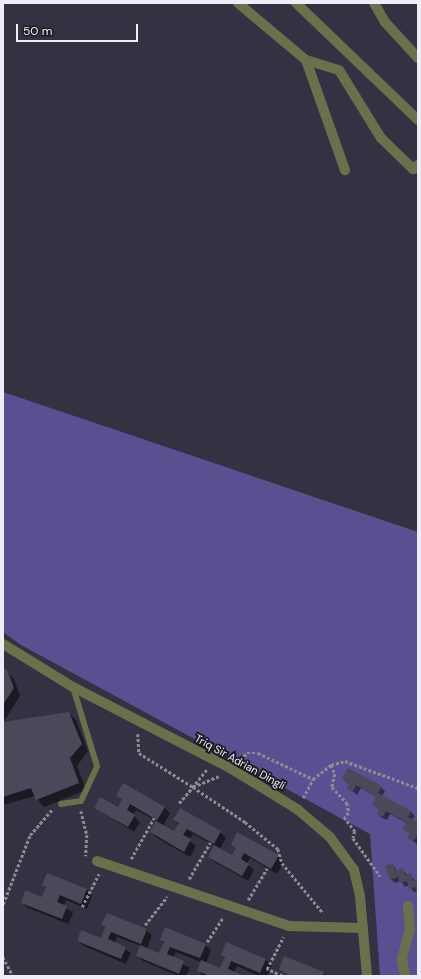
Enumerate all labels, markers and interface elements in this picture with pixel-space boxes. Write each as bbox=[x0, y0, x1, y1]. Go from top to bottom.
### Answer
scale bar bbox=[18, 16, 140, 42]
text: 50 m bbox=[23, 23, 52, 39]
street label: Triq Sir Adrian Dingli bbox=[192, 732, 288, 792]

